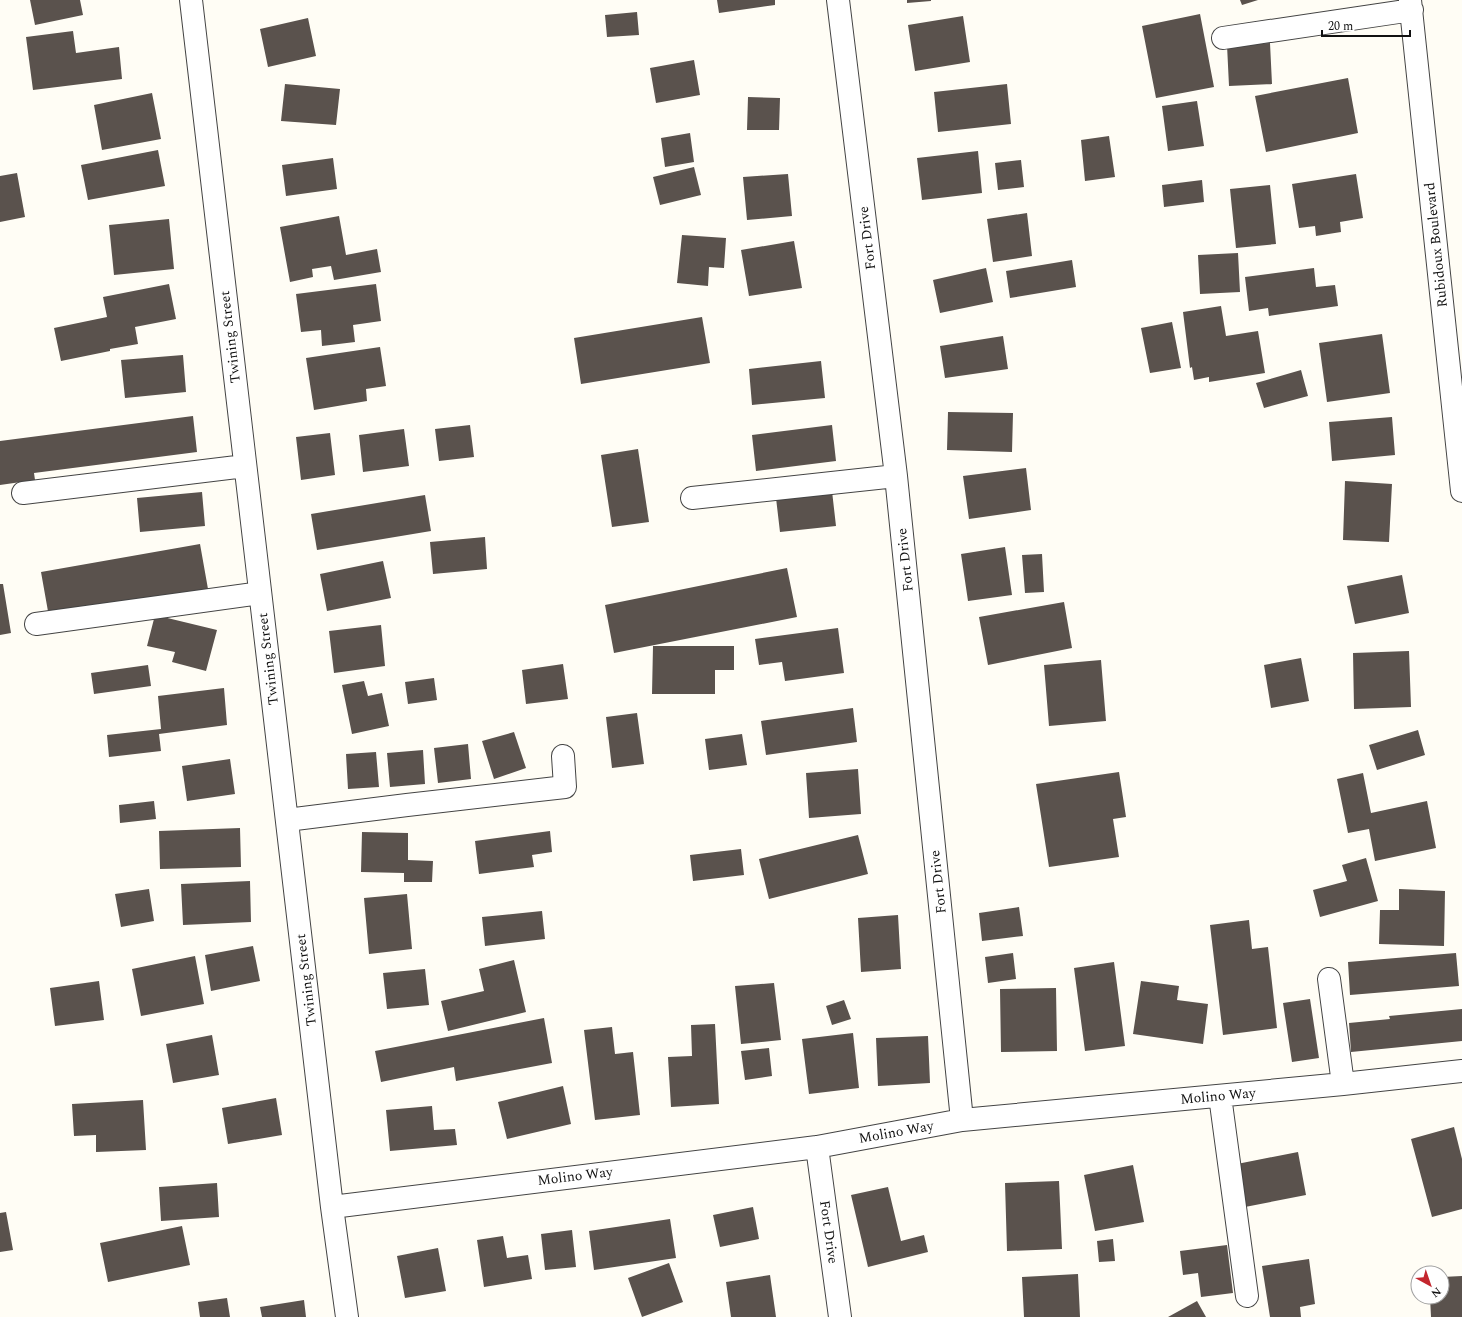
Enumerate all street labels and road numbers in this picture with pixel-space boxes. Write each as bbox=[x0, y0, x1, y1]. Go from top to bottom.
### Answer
street label: Rubidoux Boulevard bbox=[1419, 181, 1453, 309]
street label: Fort Drive bbox=[853, 205, 881, 271]
street label: Twining Street bbox=[214, 290, 246, 384]
street label: Fort Drive bbox=[891, 527, 919, 593]
street label: Twining Street bbox=[252, 612, 284, 706]
street label: Fort Drive bbox=[924, 849, 952, 915]
street label: Twining Street bbox=[290, 933, 322, 1027]
street label: Molino Way bbox=[1179, 1082, 1258, 1110]
street label: Molino Way bbox=[857, 1115, 936, 1149]
street label: Molino Way bbox=[536, 1161, 615, 1191]
street label: Fort Drive bbox=[814, 1199, 844, 1265]

